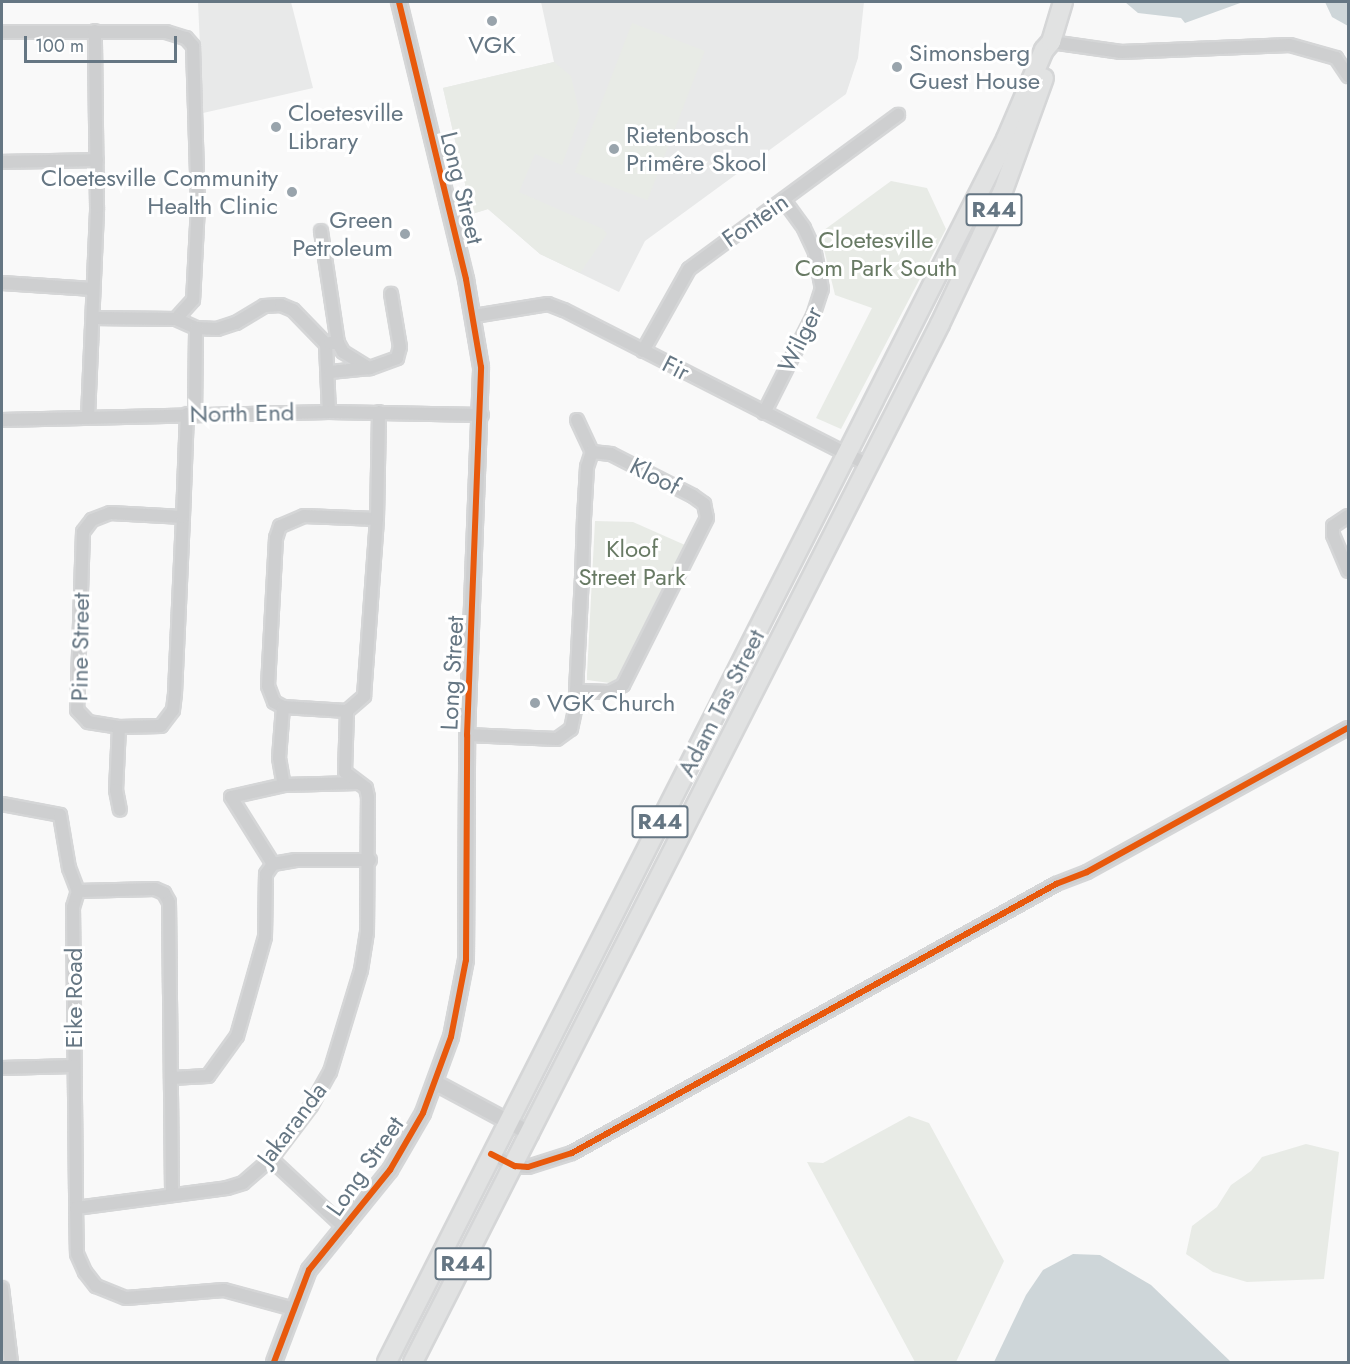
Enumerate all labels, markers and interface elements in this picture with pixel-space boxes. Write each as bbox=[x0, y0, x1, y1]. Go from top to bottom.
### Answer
marker: VGK bbox=[485, 14, 499, 28]
scale bar bbox=[27, 24, 180, 62]
place label: VGK bbox=[468, 31, 516, 59]
text: 100 m bbox=[35, 33, 84, 59]
place label: Simonsberg Guest House bbox=[909, 39, 1040, 95]
marker: Simonsberg Guest House bbox=[890, 60, 904, 74]
place label: Cloetesville Library bbox=[288, 99, 403, 155]
marker: Cloetesville Library bbox=[269, 120, 283, 134]
place label: Rietenbosch Primêre Skool bbox=[626, 121, 767, 177]
street label: Long Street bbox=[434, 129, 490, 247]
marker: Rietenbosch Primêre Skool bbox=[607, 142, 621, 156]
place label: Cloetesville Community Health Clinic bbox=[41, 164, 278, 220]
marker: Cloetesville Community Health Clinic bbox=[283, 183, 301, 201]
street label: Fontein bbox=[716, 187, 794, 253]
road number: R44 bbox=[966, 191, 1022, 229]
place label: Green Petroleum bbox=[292, 206, 393, 262]
park label: Cloetesville Com Park South bbox=[795, 226, 957, 282]
marker: Green Petroleum bbox=[398, 227, 412, 241]
street label: Wilger bbox=[772, 301, 828, 377]
street label: Fir bbox=[658, 349, 694, 387]
street label: North End bbox=[189, 398, 295, 428]
street label: Kloof bbox=[625, 451, 685, 501]
park label: Kloof Street Park bbox=[578, 535, 686, 591]
street label: Pine Street bbox=[65, 592, 95, 702]
street label: Long Street bbox=[435, 615, 469, 731]
street label: Adam Tas Street bbox=[672, 625, 770, 781]
place label: VGK Church bbox=[547, 689, 675, 717]
marker: VGK Church bbox=[528, 696, 542, 710]
road number: R44 bbox=[632, 803, 688, 841]
street label: Eike Road bbox=[60, 948, 88, 1048]
street label: Jakaranda bbox=[251, 1077, 333, 1171]
street label: Long Street bbox=[320, 1111, 410, 1221]
road number: R44 bbox=[434, 1245, 492, 1283]

